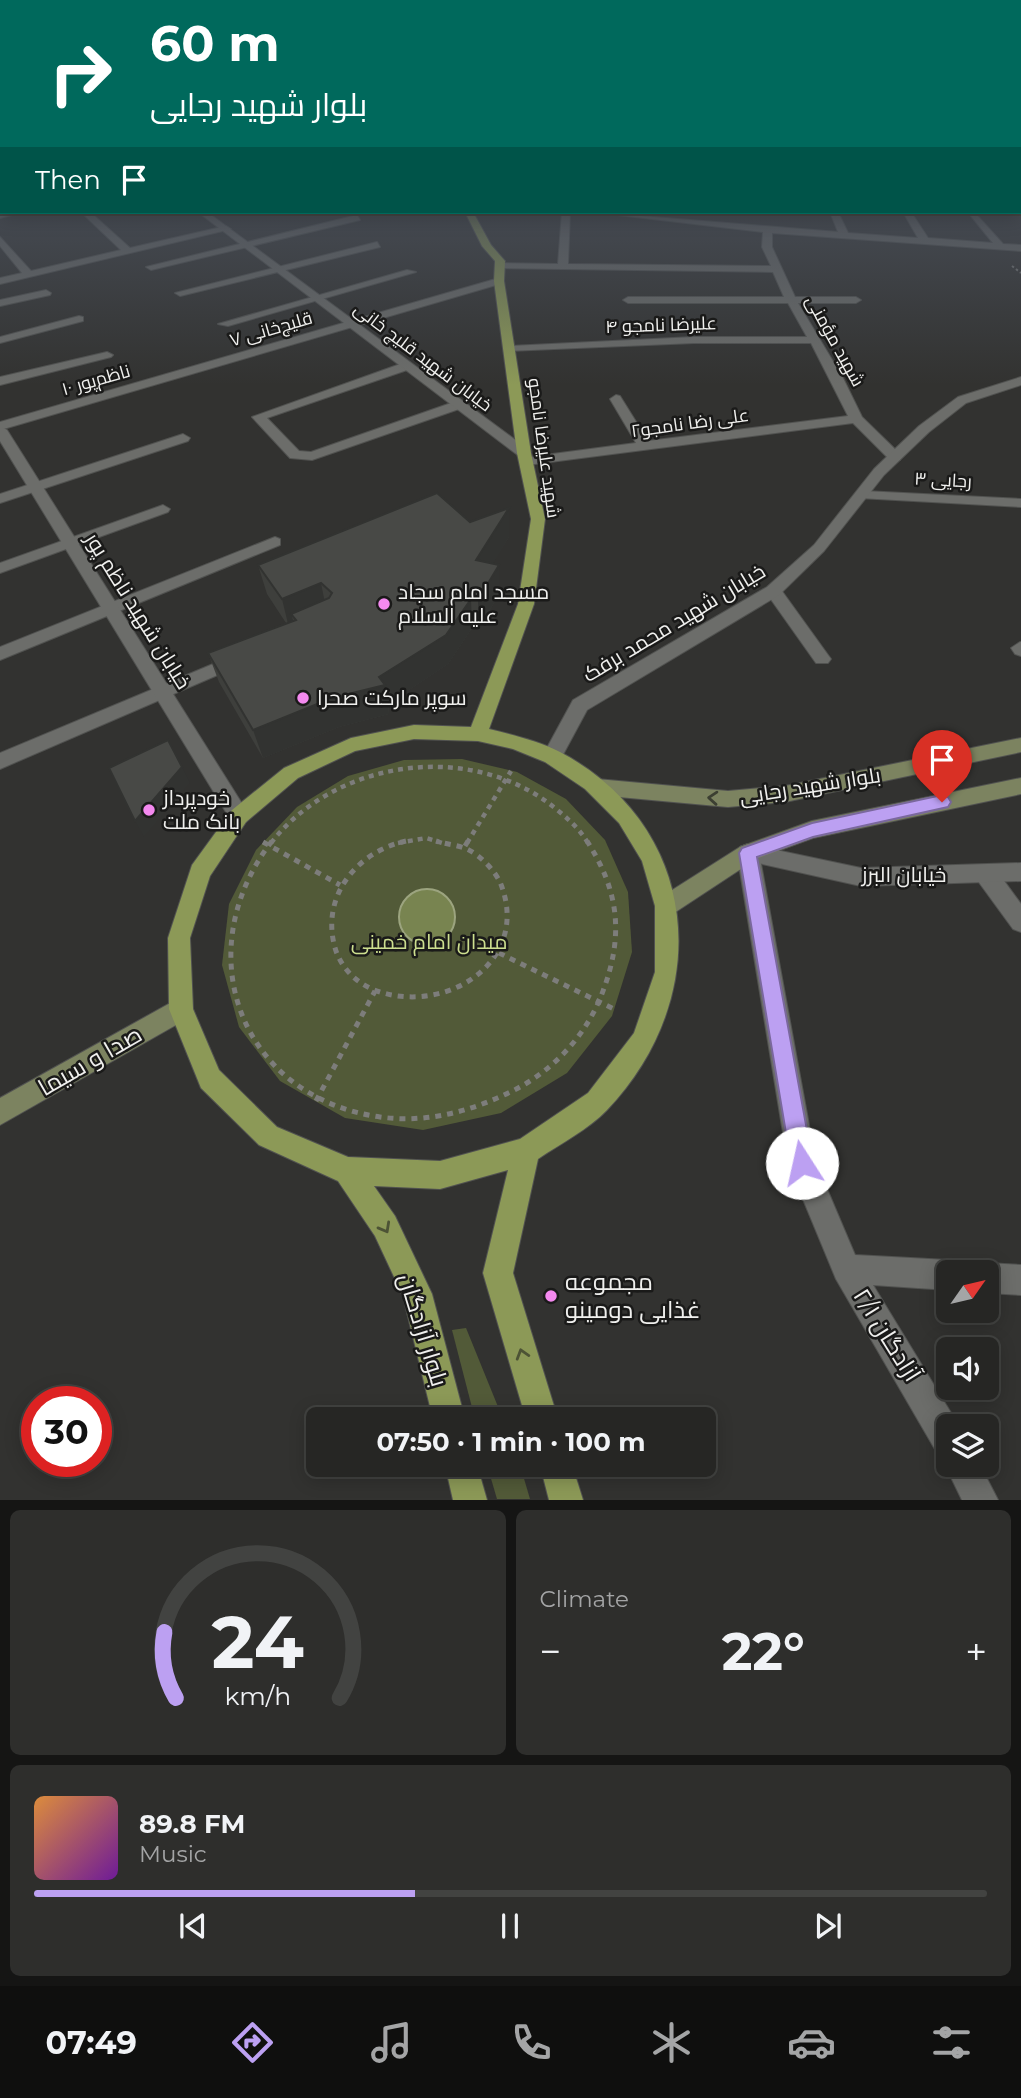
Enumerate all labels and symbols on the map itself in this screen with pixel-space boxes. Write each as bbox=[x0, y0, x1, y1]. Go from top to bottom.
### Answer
street label: شهید مؤمنی bbox=[801, 291, 869, 391]
street label: خیابان شهید قلیچ خانی bbox=[349, 298, 497, 417]
street label: قلیچ‌خانی ۷ bbox=[227, 307, 315, 352]
street label: علیرضا نامجو ۴ bbox=[605, 312, 717, 338]
street label: ناظم‌پور ۱۰ bbox=[59, 360, 133, 401]
street label: شهید علیرضا نامجو bbox=[523, 377, 565, 519]
street label: علی رضا نامجو۲ bbox=[630, 404, 750, 442]
street label: رجایی ۳ bbox=[914, 468, 972, 492]
street label: خیابان شهید ناظم پور bbox=[78, 527, 197, 695]
street label: خیابان شهید محمد برفک bbox=[578, 558, 770, 688]
place label: مسجد امام سجاد علیه السلام bbox=[398, 579, 549, 630]
marker: مسجد امام سجاد علیه السلام bbox=[376, 596, 392, 612]
place label: سوپر مارکت صحرا bbox=[317, 685, 467, 712]
marker: سوپر مارکت صحرا bbox=[295, 690, 311, 706]
pin bbox=[912, 730, 972, 802]
street label: بلوار شهید رجایی bbox=[738, 762, 882, 810]
place label: خودپرداز بانک ملت bbox=[162, 785, 240, 834]
one-way arrow bbox=[707, 791, 718, 806]
marker: خودپرداز بانک ملت bbox=[141, 802, 157, 818]
street label: خیابان البرز bbox=[861, 862, 946, 888]
park label: میدان امام خمینی bbox=[351, 929, 507, 956]
street label: صدا و سیما bbox=[33, 1019, 147, 1102]
position arrow bbox=[765, 1126, 839, 1200]
one-way arrow bbox=[377, 1220, 390, 1233]
north arrow bbox=[936, 1260, 999, 1323]
place label: مجموعه غذایى دومینو bbox=[565, 1267, 700, 1324]
street label: بلوار آزادگان bbox=[393, 1270, 454, 1390]
street label: آزادگان ۲/۱ bbox=[847, 1283, 928, 1387]
marker: مجموعه غذایى دومینو bbox=[543, 1288, 559, 1304]
one-way arrow bbox=[516, 1348, 531, 1360]
speed limit sign: 30 bbox=[21, 1386, 112, 1477]

